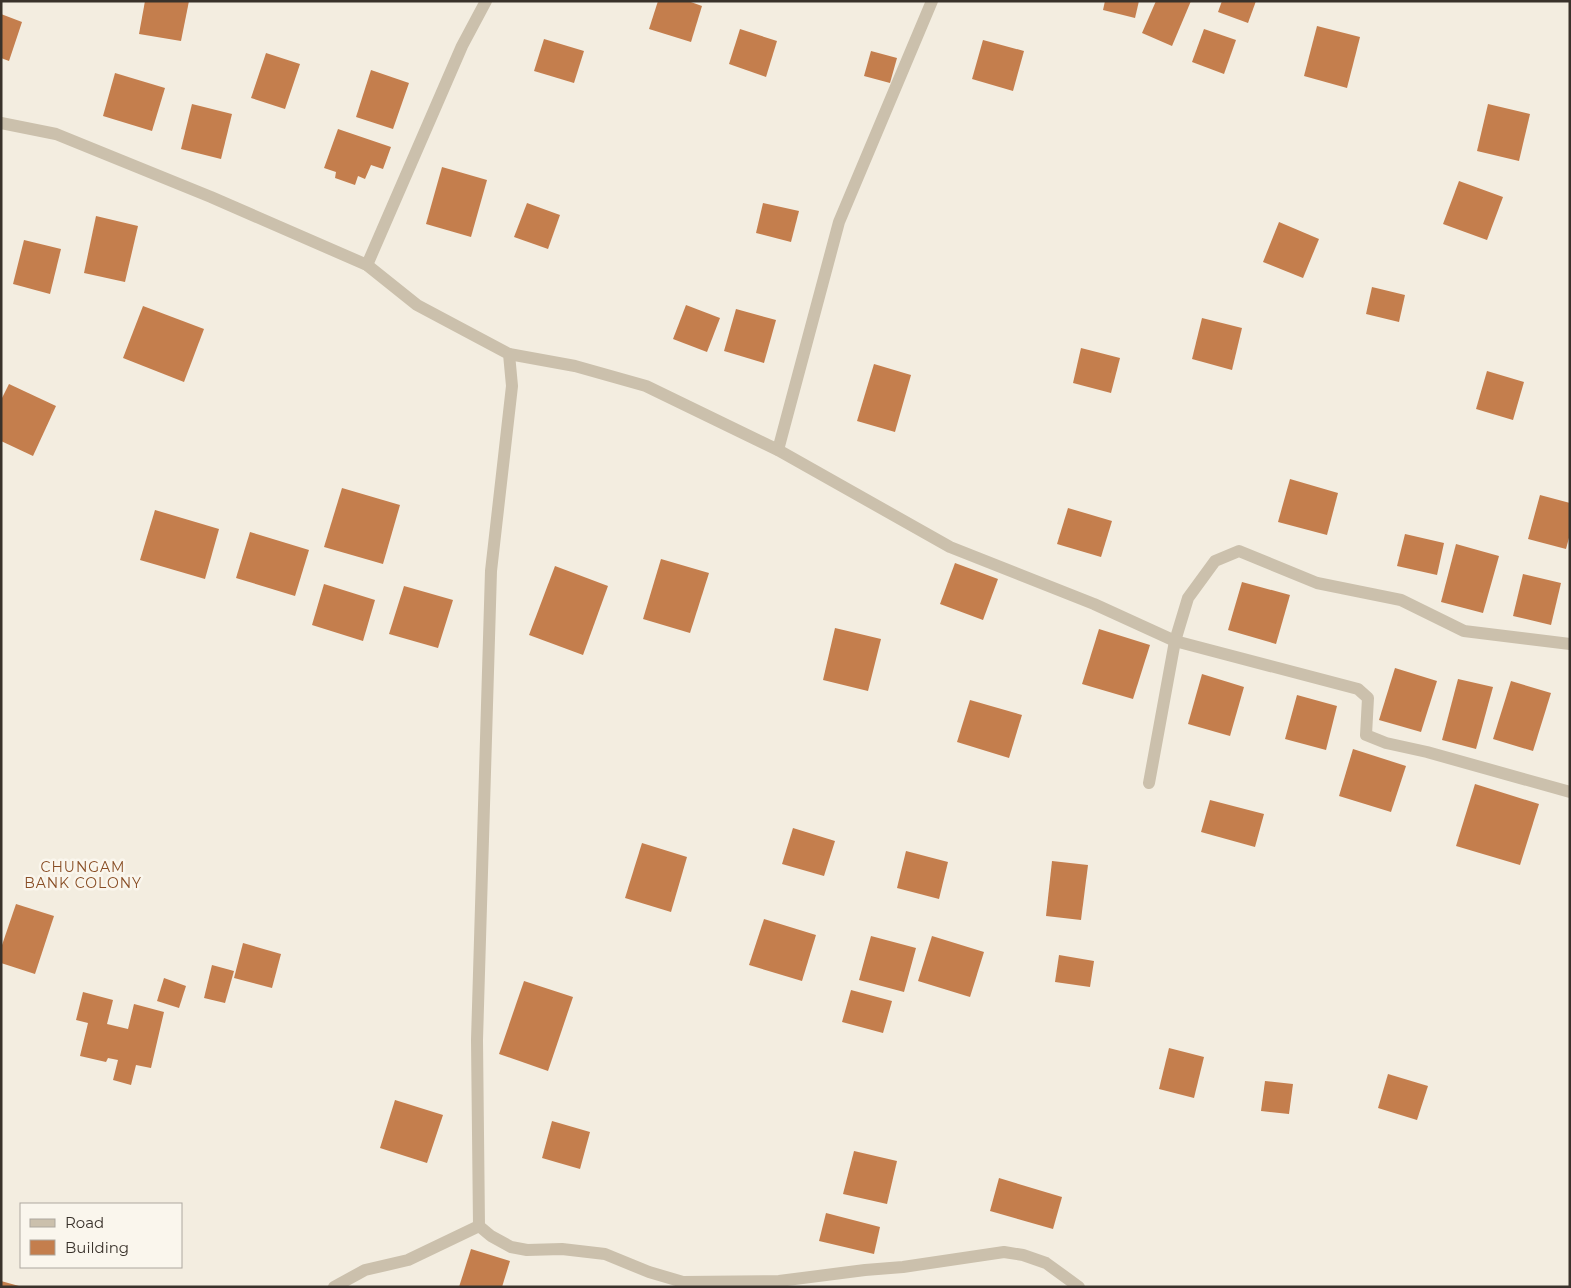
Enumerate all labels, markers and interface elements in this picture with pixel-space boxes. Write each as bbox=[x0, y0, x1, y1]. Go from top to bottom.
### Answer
district label: CHUNGAM BANK COLONY bbox=[24, 858, 142, 892]
legend bbox=[20, 1203, 182, 1268]
text: Road bbox=[65, 1213, 104, 1232]
text: Building bbox=[65, 1238, 129, 1257]

